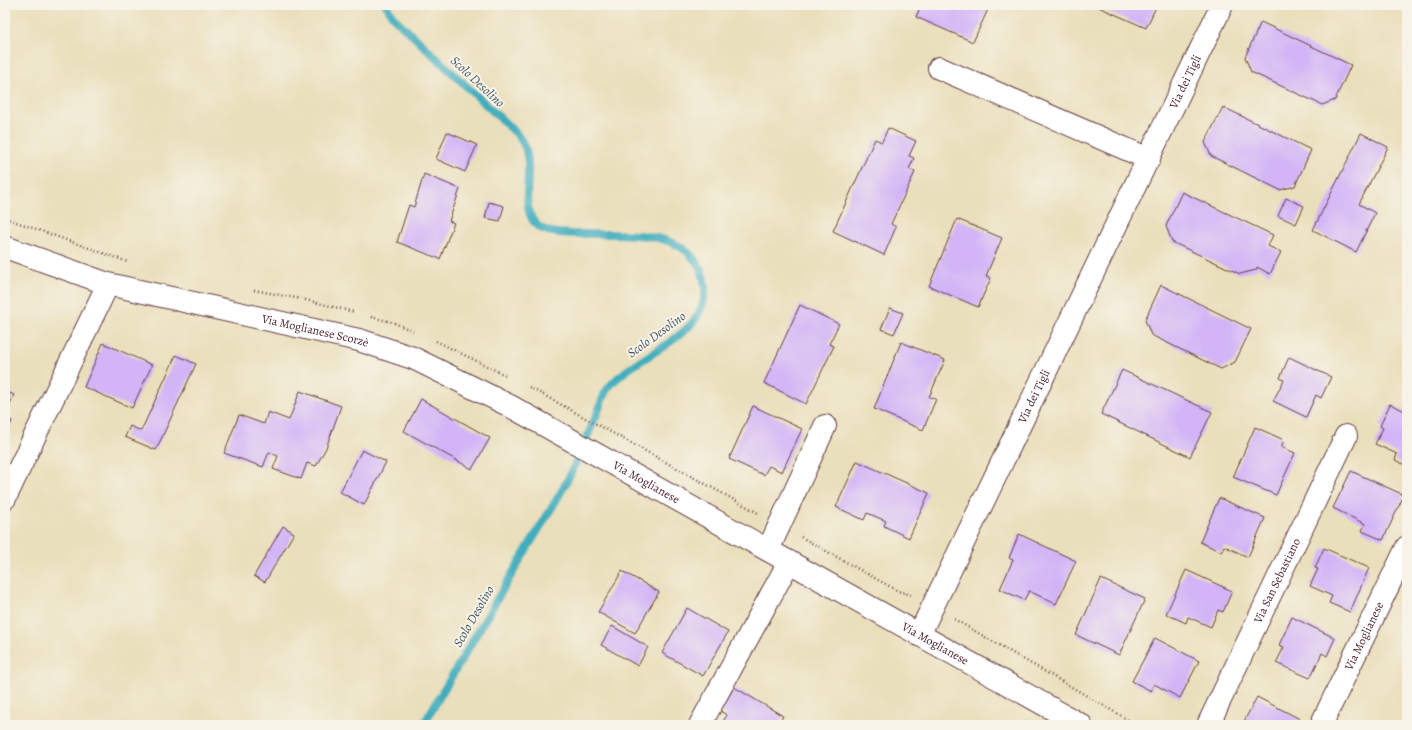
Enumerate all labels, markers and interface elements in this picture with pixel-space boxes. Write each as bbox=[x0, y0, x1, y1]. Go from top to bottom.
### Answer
water label: Scolo Desolino bbox=[447, 52, 508, 111]
street label: Via dei Tigli bbox=[1165, 52, 1205, 112]
water label: Scolo Desolino bbox=[624, 307, 689, 361]
street label: Via Moglianese Scorzè bbox=[259, 310, 371, 351]
street label: Via dei Tigli bbox=[1014, 367, 1054, 427]
street label: Via Moglianese bbox=[609, 457, 683, 507]
street label: Via San Sebastiano bbox=[1249, 535, 1304, 627]
water label: Scolo Desolino bbox=[449, 582, 498, 650]
street label: Via Moglianese bbox=[1340, 599, 1387, 674]
street label: Via Moglianese bbox=[898, 618, 972, 669]

